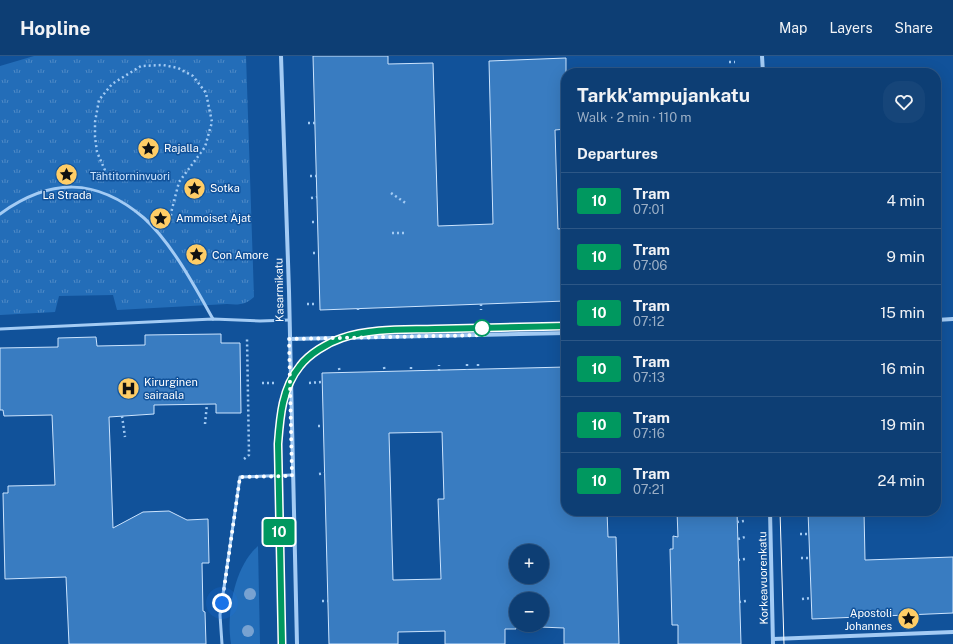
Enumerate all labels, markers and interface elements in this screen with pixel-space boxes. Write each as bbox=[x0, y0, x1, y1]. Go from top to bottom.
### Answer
text: Hopline bbox=[20, 17, 90, 39]
text: Map bbox=[779, 20, 807, 36]
text: Layers bbox=[829, 20, 873, 36]
text: Share bbox=[895, 20, 933, 36]
button: heart bbox=[883, 81, 925, 123]
text: Tarkk'ampujankatu bbox=[577, 84, 750, 106]
text: Walk · 2 min · 110 m bbox=[577, 110, 692, 125]
place icon: Rajalla bbox=[136, 135, 162, 161]
place label: Rajalla bbox=[164, 142, 199, 154]
text: Departures bbox=[577, 145, 658, 162]
place icon: La Strada bbox=[54, 162, 80, 188]
park label: Tähtitorninvuori bbox=[90, 170, 170, 182]
place icon: Sotka bbox=[181, 175, 207, 201]
place label: Sotka bbox=[210, 182, 240, 194]
text: Tram bbox=[633, 185, 670, 202]
place label: La Strada bbox=[42, 189, 92, 201]
text: 4 min bbox=[886, 192, 925, 209]
text: 10 bbox=[591, 193, 607, 209]
text: 07:01 bbox=[633, 202, 665, 217]
place icon: Ammoiset Ajat bbox=[147, 205, 173, 231]
place label: Ammoiset Ajat bbox=[176, 212, 251, 224]
text: Tram bbox=[633, 241, 670, 258]
place icon: Con Amore bbox=[184, 242, 210, 268]
text: 9 min bbox=[887, 248, 925, 265]
place label: Con Amore bbox=[212, 249, 269, 261]
text: 10 bbox=[591, 249, 607, 265]
street label: Kasarmikatu bbox=[272, 258, 286, 322]
text: 07:06 bbox=[633, 258, 667, 273]
text: Tram bbox=[633, 297, 670, 314]
text: 15 min bbox=[880, 304, 925, 321]
text: 10 bbox=[591, 305, 607, 321]
text: 07:12 bbox=[633, 314, 665, 329]
unlabelled marker bbox=[473, 319, 491, 337]
text: Tram bbox=[633, 353, 670, 370]
text: 16 min bbox=[880, 360, 925, 377]
text: 10 bbox=[591, 361, 607, 377]
text: 07:13 bbox=[633, 370, 665, 385]
hospital icon: Kirurginen sairaala bbox=[115, 375, 141, 401]
place label: Kirurginen sairaala bbox=[144, 376, 198, 401]
text: Tram bbox=[633, 409, 670, 426]
text: 19 min bbox=[880, 416, 925, 433]
text: 10 bbox=[591, 417, 607, 433]
text: 07:16 bbox=[633, 426, 665, 441]
text: Tram bbox=[633, 465, 670, 482]
text: 24 min bbox=[878, 472, 925, 489]
text: 10 bbox=[591, 473, 607, 489]
text: 07:21 bbox=[633, 482, 665, 497]
line badge: 10 bbox=[261, 519, 297, 545]
text: 10 bbox=[271, 524, 287, 540]
street label: Korkeavuorenkatu bbox=[756, 531, 770, 625]
map controls bbox=[509, 544, 549, 632]
button: + bbox=[509, 544, 549, 584]
button: − bbox=[509, 592, 549, 632]
your location bbox=[212, 593, 232, 613]
place icon: Apostoli Johannes bbox=[895, 606, 921, 632]
place label: Apostoli Johannes bbox=[845, 607, 892, 632]

